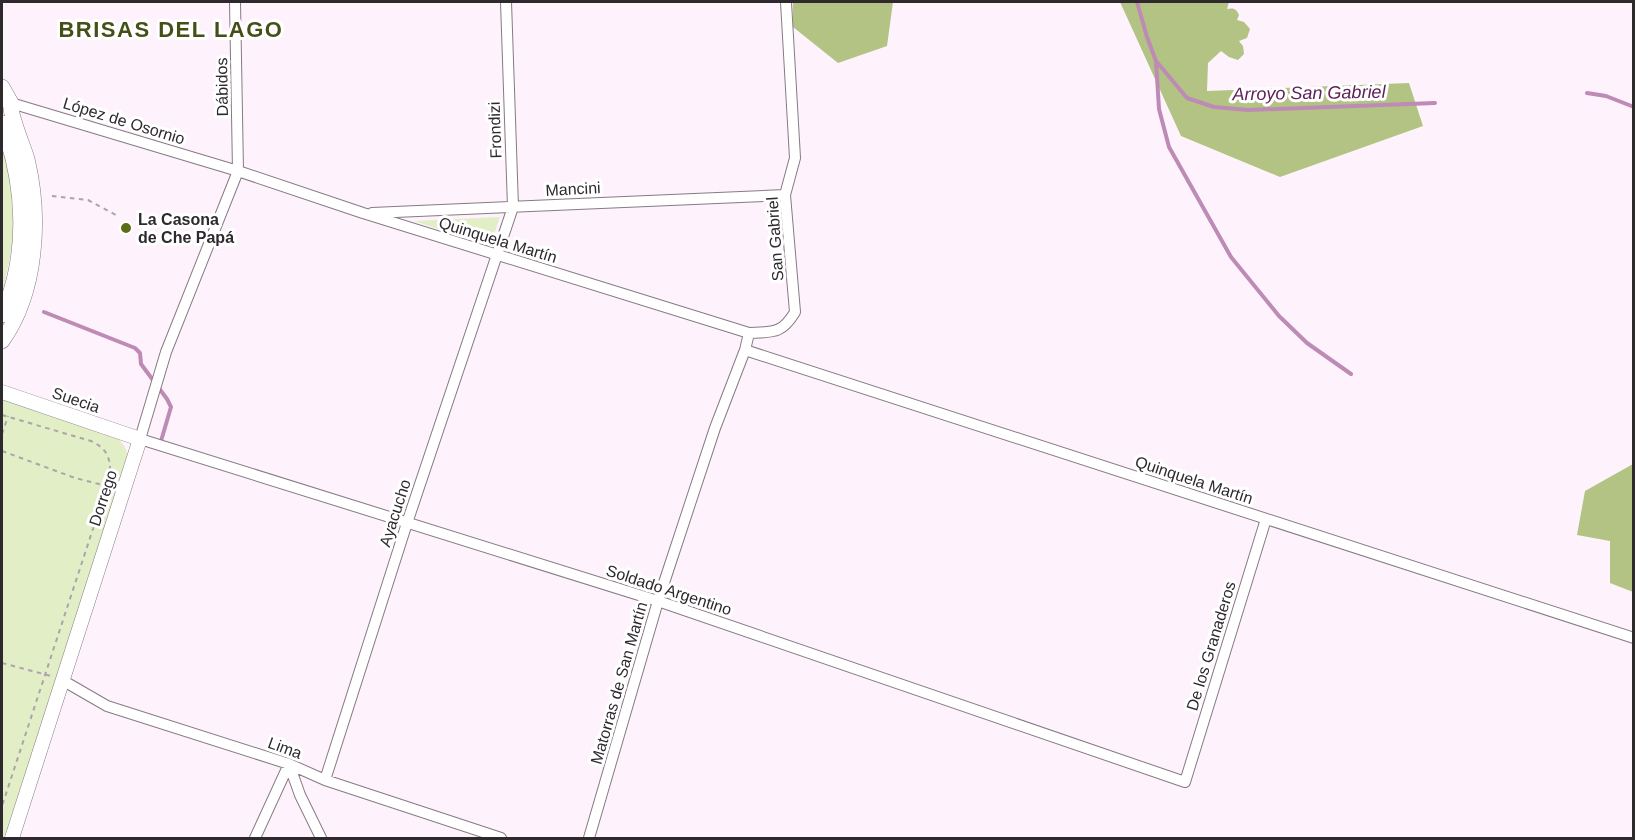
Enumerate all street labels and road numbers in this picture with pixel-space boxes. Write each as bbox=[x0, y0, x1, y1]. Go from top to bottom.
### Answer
street label: Dábidos bbox=[213, 58, 231, 116]
street label: López de Osornio bbox=[61, 94, 187, 148]
street label: Frondizi bbox=[486, 101, 504, 159]
street label: Mancini bbox=[545, 179, 601, 199]
street label: San Gabriel bbox=[764, 196, 786, 282]
street label: Quinquela Martín bbox=[437, 214, 559, 266]
street label: Suecia bbox=[50, 384, 102, 416]
street label: Quinquela Martín bbox=[1133, 453, 1255, 507]
street label: Dorrego bbox=[86, 468, 120, 528]
street label: Ayacucho bbox=[376, 477, 414, 549]
street label: Soldado Argentino bbox=[604, 562, 734, 618]
street label: De los Granaderos bbox=[1183, 579, 1239, 713]
street label: Matorras de San Martín bbox=[588, 600, 650, 766]
street label: Lima bbox=[266, 734, 304, 762]

